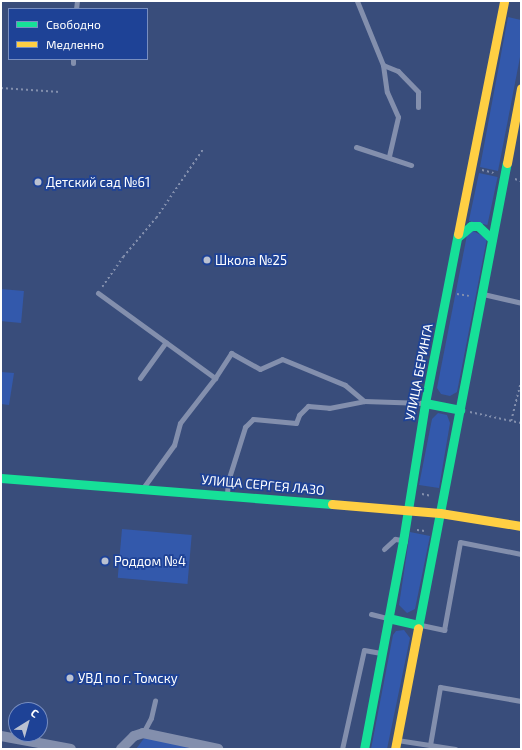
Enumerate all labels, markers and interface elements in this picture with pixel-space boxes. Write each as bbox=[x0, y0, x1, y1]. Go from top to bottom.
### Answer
legend bbox=[8, 8, 148, 60]
text: Свободно bbox=[46, 17, 101, 31]
text: Медленно bbox=[46, 37, 104, 51]
place label: Детский сад №61 bbox=[46, 174, 150, 190]
marker: Детский сад №61 bbox=[33, 177, 43, 187]
place label: Школа №25 bbox=[215, 252, 287, 268]
marker: Школа №25 bbox=[202, 255, 212, 265]
street label: УЛИЦА БЕРИНГА bbox=[402, 322, 436, 422]
street label: УЛИЦА СЕРГЕЯ ЛАЗО bbox=[201, 472, 325, 498]
place label: Роддом №4 bbox=[114, 553, 186, 569]
marker: Роддом №4 bbox=[99, 555, 111, 567]
place label: УВД по г. Томску bbox=[78, 670, 178, 686]
marker: УВД по г. Томску bbox=[65, 673, 75, 683]
north arrow bbox=[8, 702, 48, 742]
text: С bbox=[28, 706, 41, 720]

